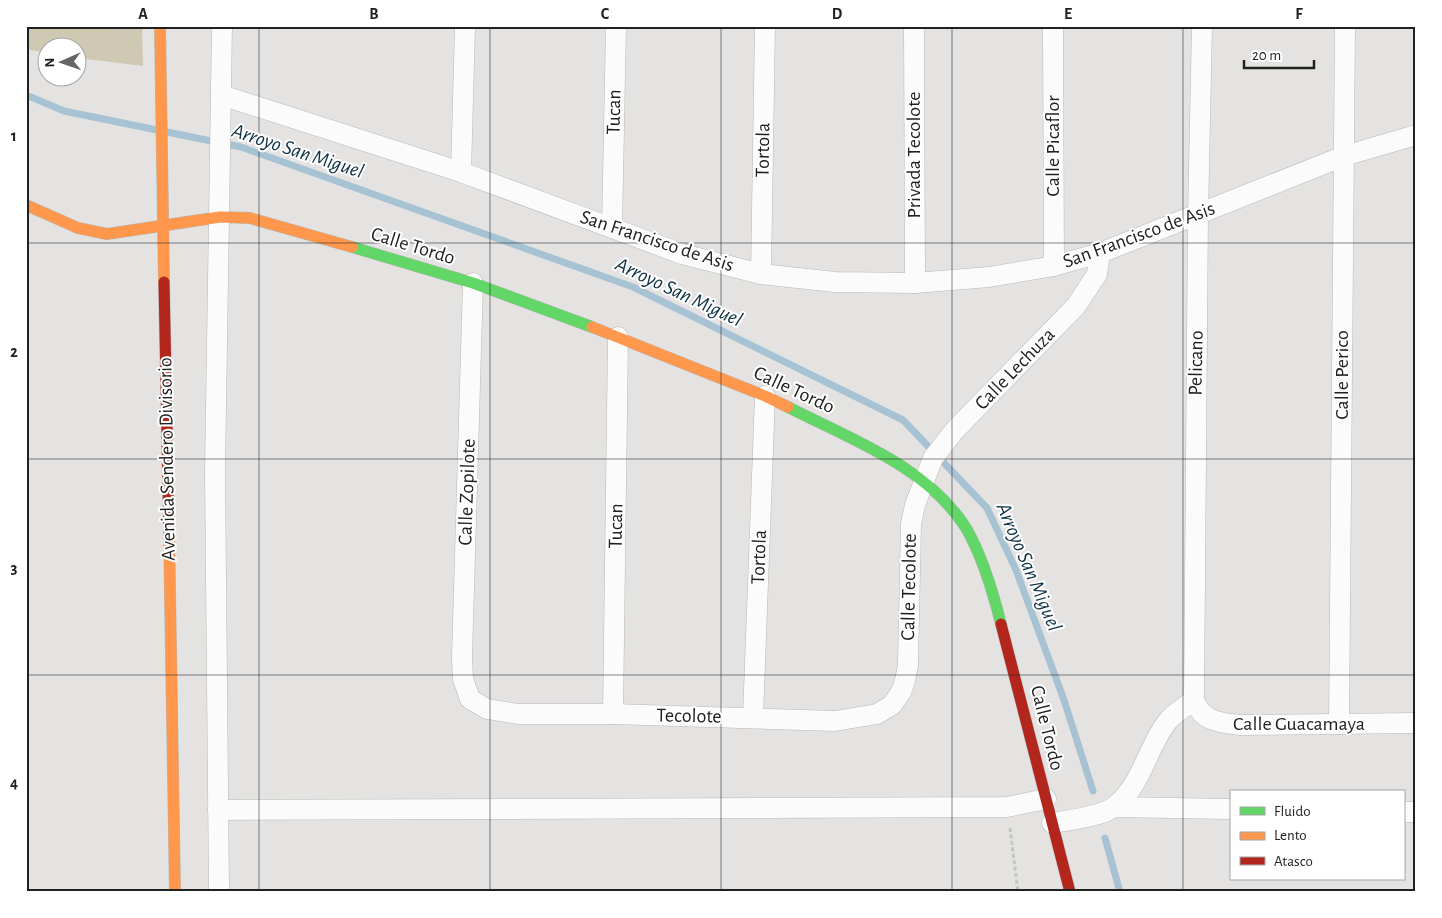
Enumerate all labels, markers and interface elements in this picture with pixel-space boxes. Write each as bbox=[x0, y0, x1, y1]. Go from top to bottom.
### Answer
text: A bbox=[138, 6, 148, 22]
text: B bbox=[369, 6, 379, 22]
text: C bbox=[601, 6, 610, 22]
text: D bbox=[832, 6, 843, 22]
text: E bbox=[1064, 6, 1072, 22]
text: F bbox=[1295, 6, 1303, 22]
north arrow bbox=[38, 38, 88, 88]
scale bar bbox=[1244, 38, 1314, 70]
text: 20 m bbox=[1252, 48, 1281, 63]
text: N bbox=[43, 57, 57, 68]
street label: Tucan bbox=[604, 89, 624, 135]
street label: Privada Tecolote bbox=[904, 92, 924, 218]
street label: Calle Picaflor bbox=[1043, 95, 1063, 197]
water label: Arroyo San Miguel bbox=[228, 119, 367, 182]
street label: Tortola bbox=[753, 122, 773, 178]
text: 1 bbox=[11, 128, 17, 144]
street label: San Francisco de Asis bbox=[1060, 198, 1218, 272]
street label: San Francisco de Asis bbox=[578, 207, 736, 275]
street label: Calle Tordo bbox=[369, 224, 457, 268]
water label: Arroyo San Miguel bbox=[611, 253, 746, 331]
street label: Calle Lechuza bbox=[971, 324, 1059, 414]
street label: Pelicano bbox=[1185, 330, 1207, 396]
street label: Calle Perico bbox=[1332, 330, 1352, 420]
text: 2 bbox=[10, 344, 18, 360]
street label: Avenida Sendero Divisorio bbox=[155, 357, 179, 561]
street label: Calle Tordo bbox=[750, 363, 838, 417]
street label: Calle Zopilote bbox=[455, 438, 479, 546]
water label: Arroyo San Miguel bbox=[992, 499, 1066, 634]
street label: Tucan bbox=[606, 503, 626, 549]
street label: Tortola bbox=[748, 529, 770, 585]
street label: Calle Tecolote bbox=[898, 533, 920, 641]
text: 3 bbox=[11, 560, 18, 576]
street label: Calle Tordo bbox=[1027, 683, 1067, 773]
street label: Tecolote bbox=[656, 705, 722, 727]
street label: Calle Guacamaya bbox=[1233, 714, 1365, 734]
text: 4 bbox=[10, 775, 18, 791]
legend bbox=[1230, 790, 1404, 880]
text: Fluido bbox=[1274, 804, 1311, 819]
text: Lento bbox=[1274, 828, 1307, 843]
text: Atasco bbox=[1274, 854, 1313, 869]

